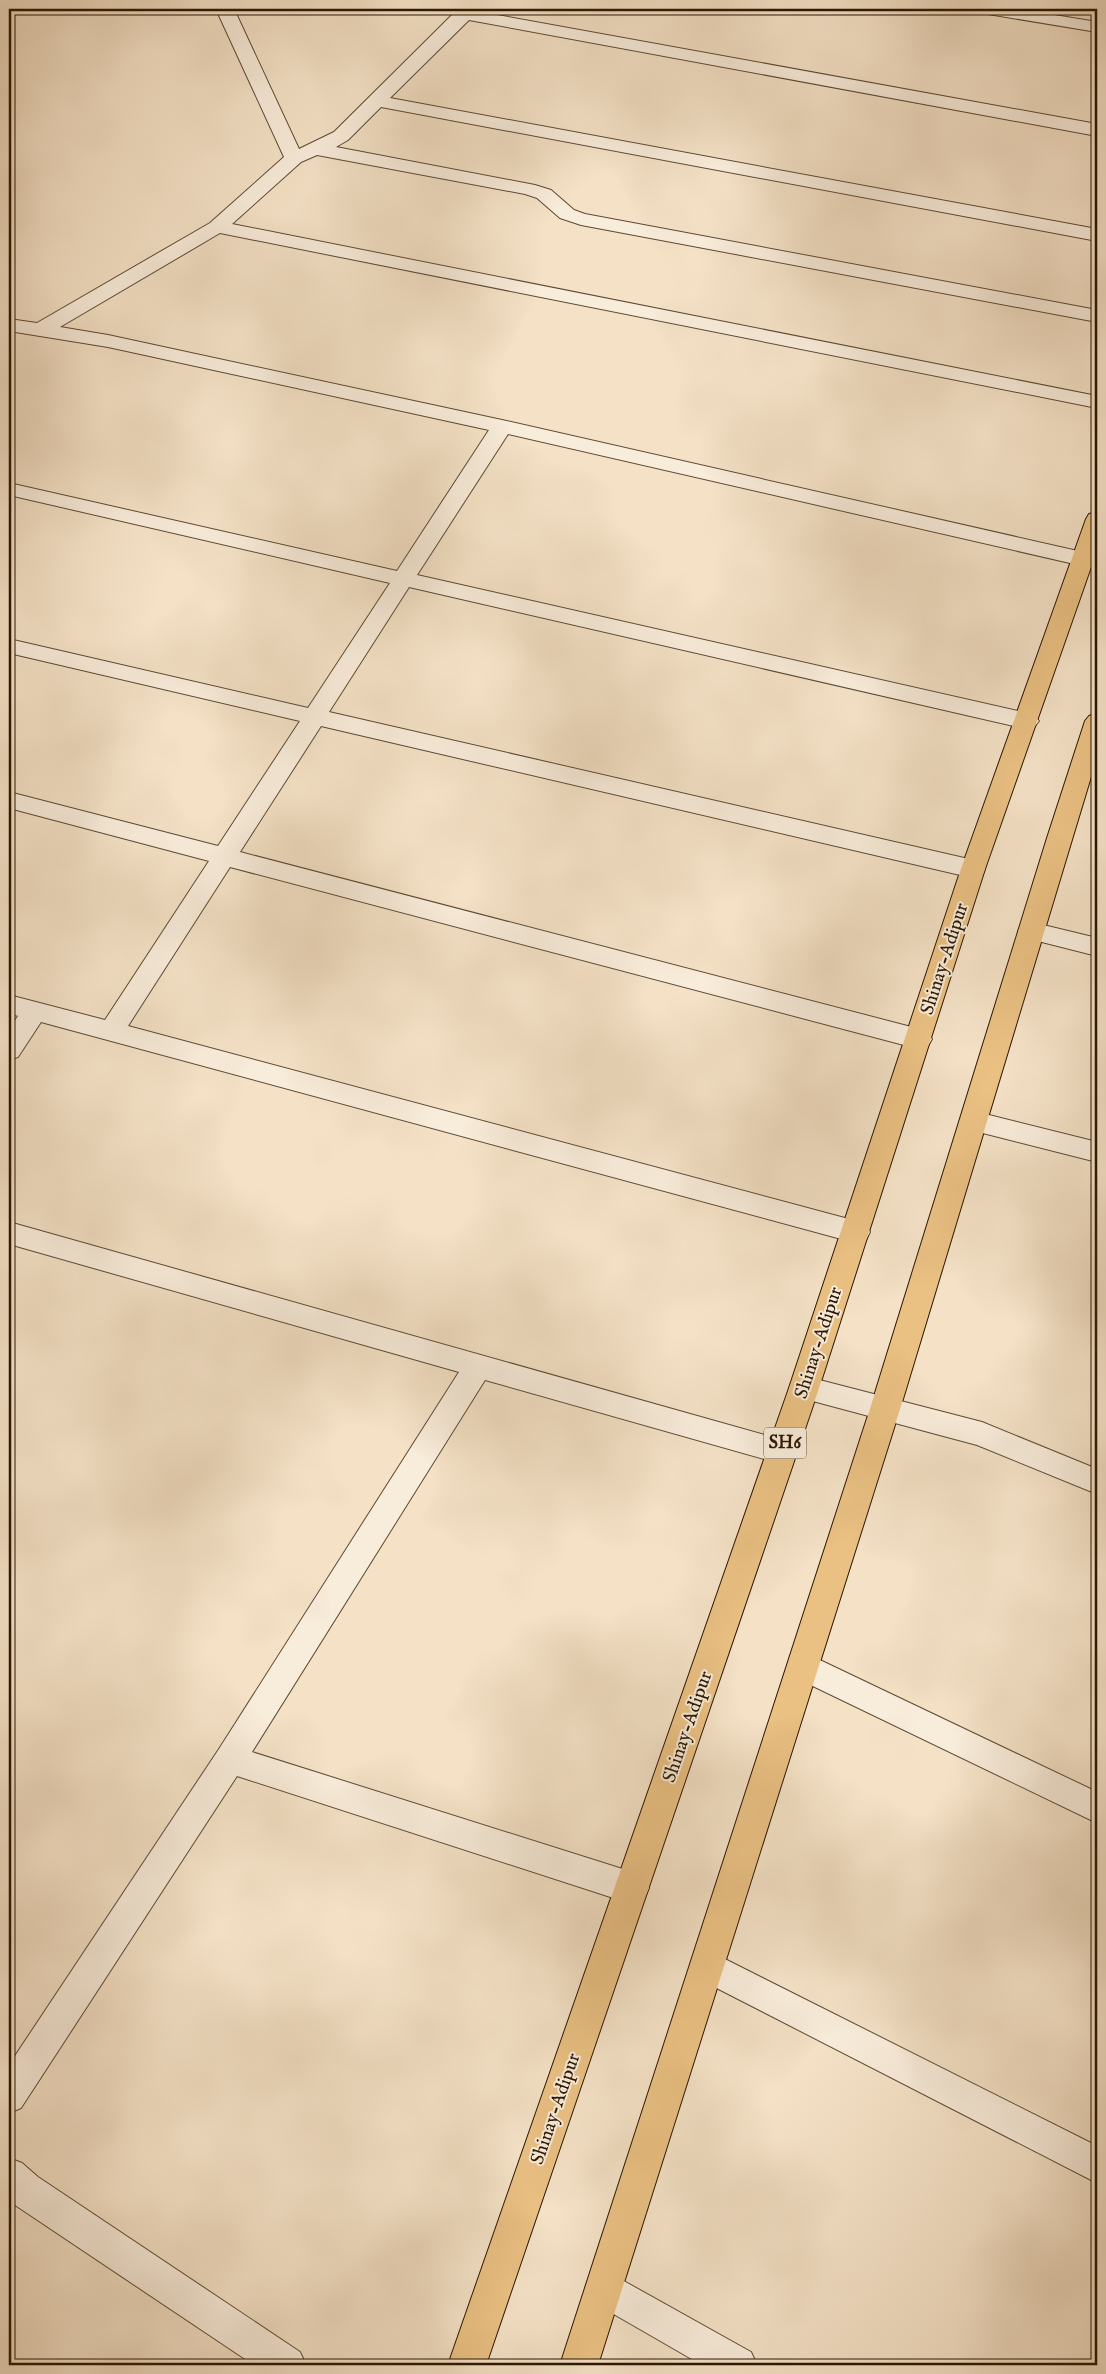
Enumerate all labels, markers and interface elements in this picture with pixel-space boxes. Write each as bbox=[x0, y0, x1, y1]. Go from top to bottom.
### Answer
street label: Shinay-Adipur bbox=[916, 900, 974, 1018]
street label: Shinay-Adipur bbox=[790, 1284, 848, 1402]
road number: SH6 bbox=[764, 1428, 806, 1459]
street label: Shinay-Adipur bbox=[658, 1668, 718, 1786]
street label: Shinay-Adipur bbox=[526, 2050, 586, 2168]

